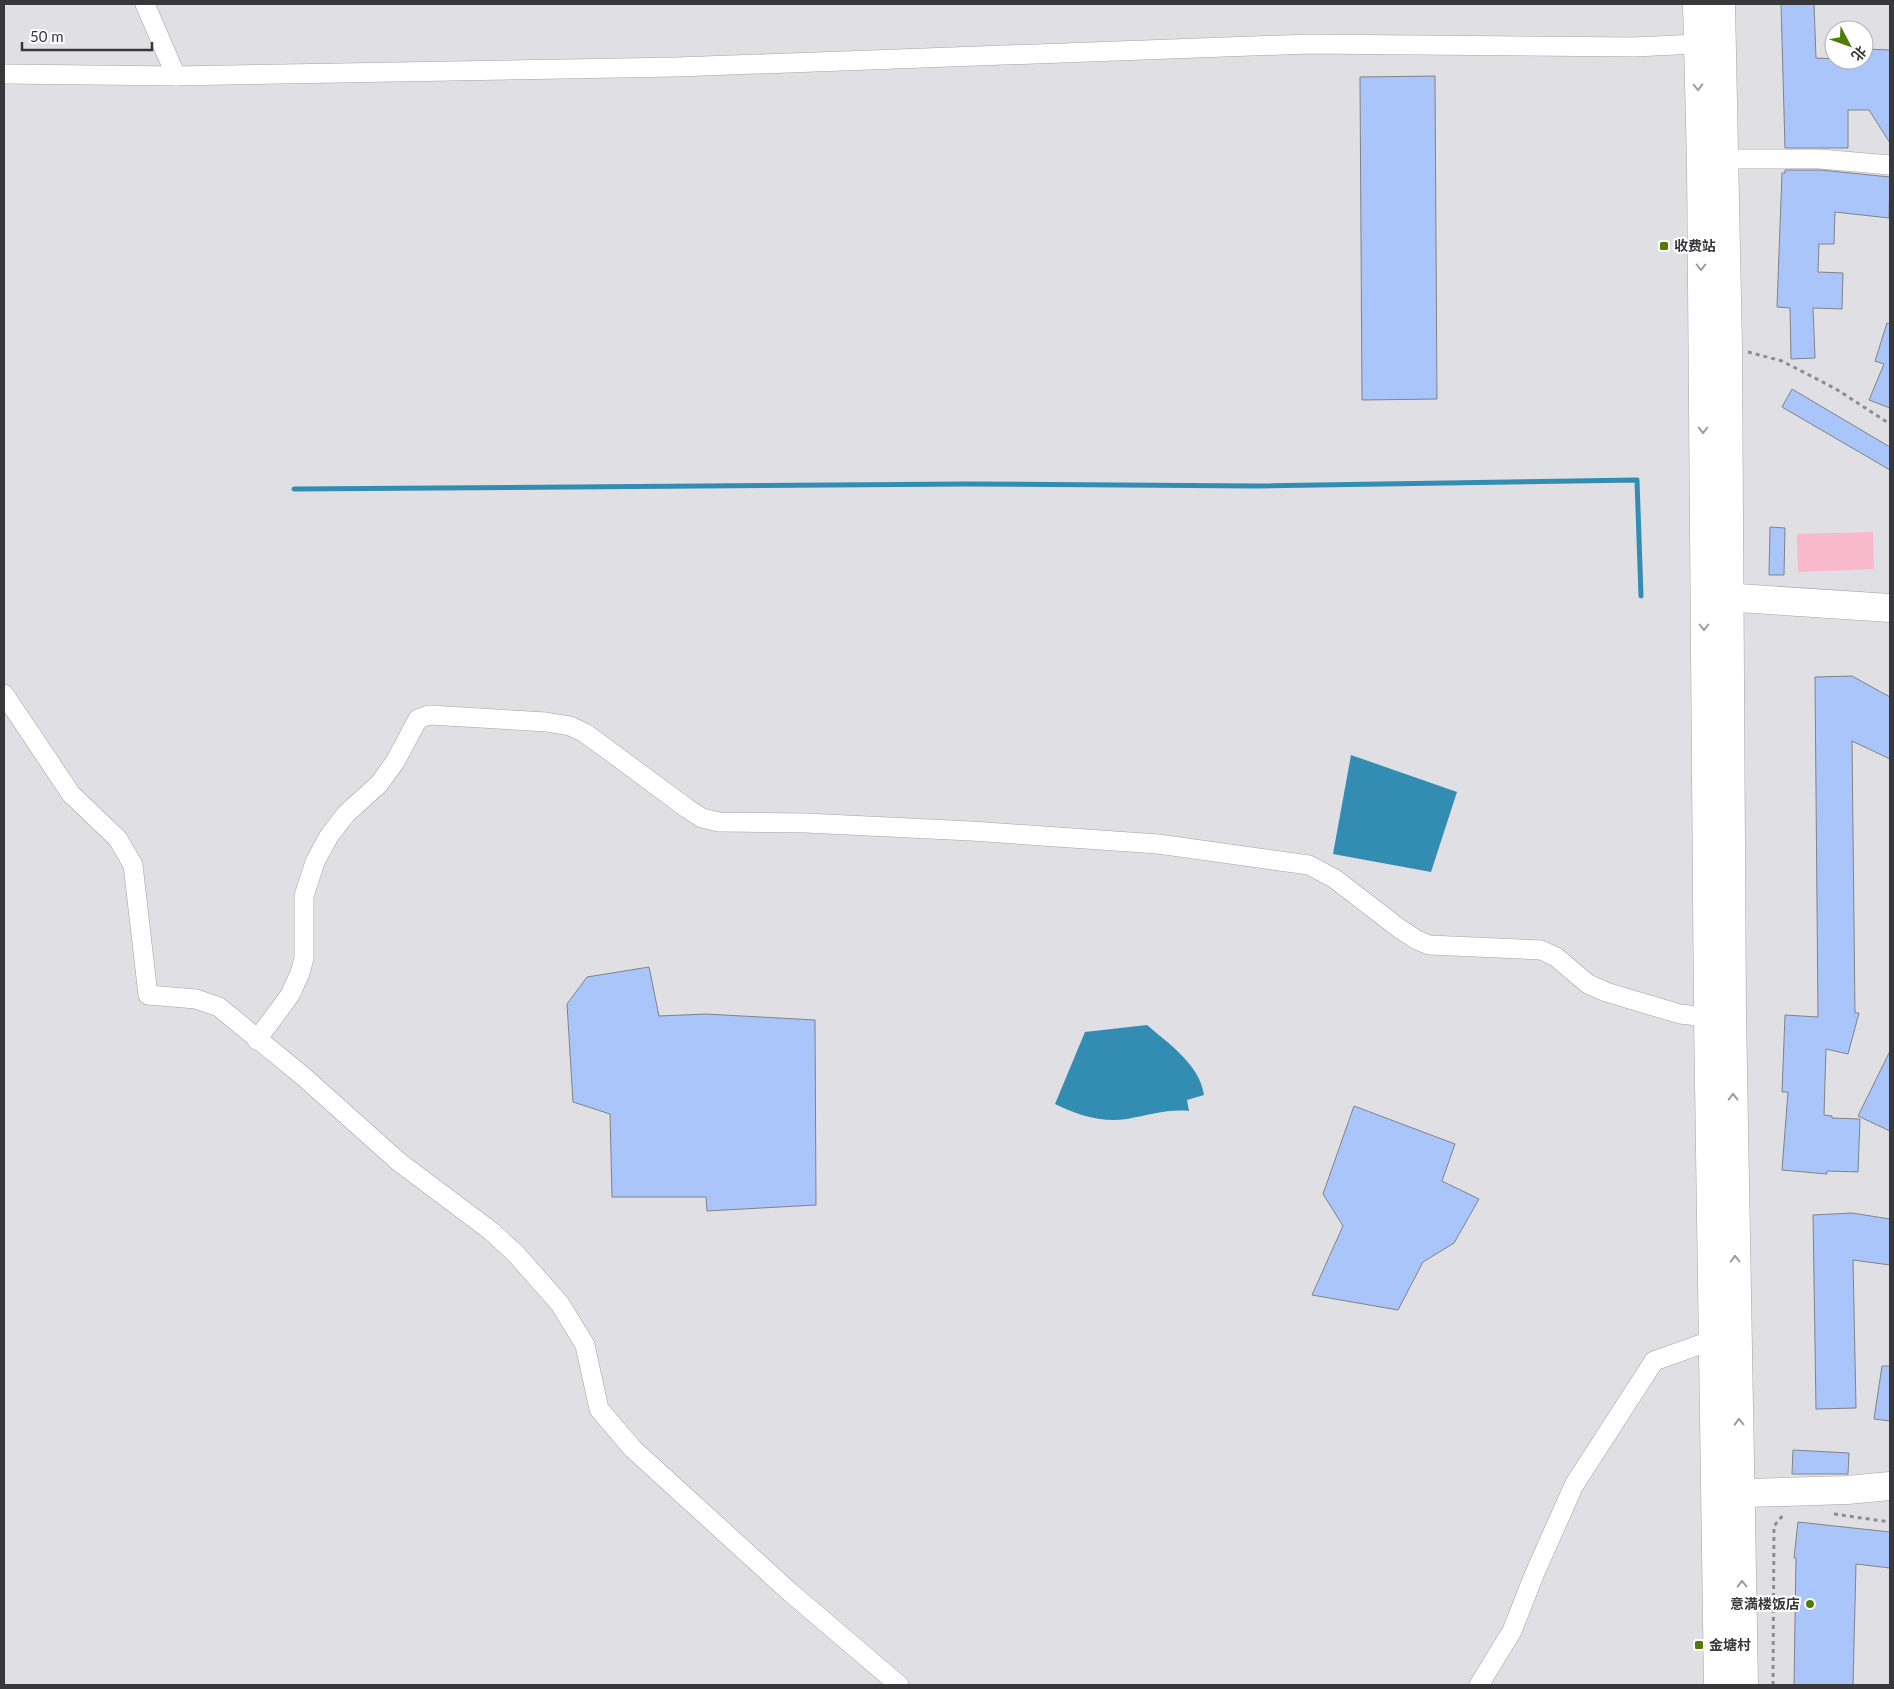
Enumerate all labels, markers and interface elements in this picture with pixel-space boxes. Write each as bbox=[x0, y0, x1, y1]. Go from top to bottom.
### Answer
scale bar bbox=[22, 20, 152, 52]
north arrow bbox=[1824, 20, 1874, 70]
text: 50 m bbox=[30, 27, 64, 45]
text: 北 bbox=[1848, 43, 1870, 65]
one-way arrow bbox=[1693, 84, 1704, 92]
place label: 收费站 bbox=[1674, 237, 1716, 254]
marker: 收费站 bbox=[1658, 240, 1670, 252]
one-way arrow bbox=[1696, 264, 1707, 272]
one-way arrow bbox=[1698, 426, 1708, 434]
one-way arrow bbox=[1699, 624, 1710, 632]
one-way arrow bbox=[1728, 1092, 1738, 1100]
one-way arrow bbox=[1730, 1255, 1741, 1263]
one-way arrow bbox=[1734, 1417, 1744, 1425]
one-way arrow bbox=[1737, 1580, 1748, 1588]
place label: 意満楼饭店 bbox=[1730, 1595, 1800, 1612]
marker: 意満楼饭店 bbox=[1804, 1598, 1816, 1610]
place label: 金塘村 bbox=[1709, 1636, 1751, 1653]
marker: 金塘村 bbox=[1693, 1639, 1705, 1651]

